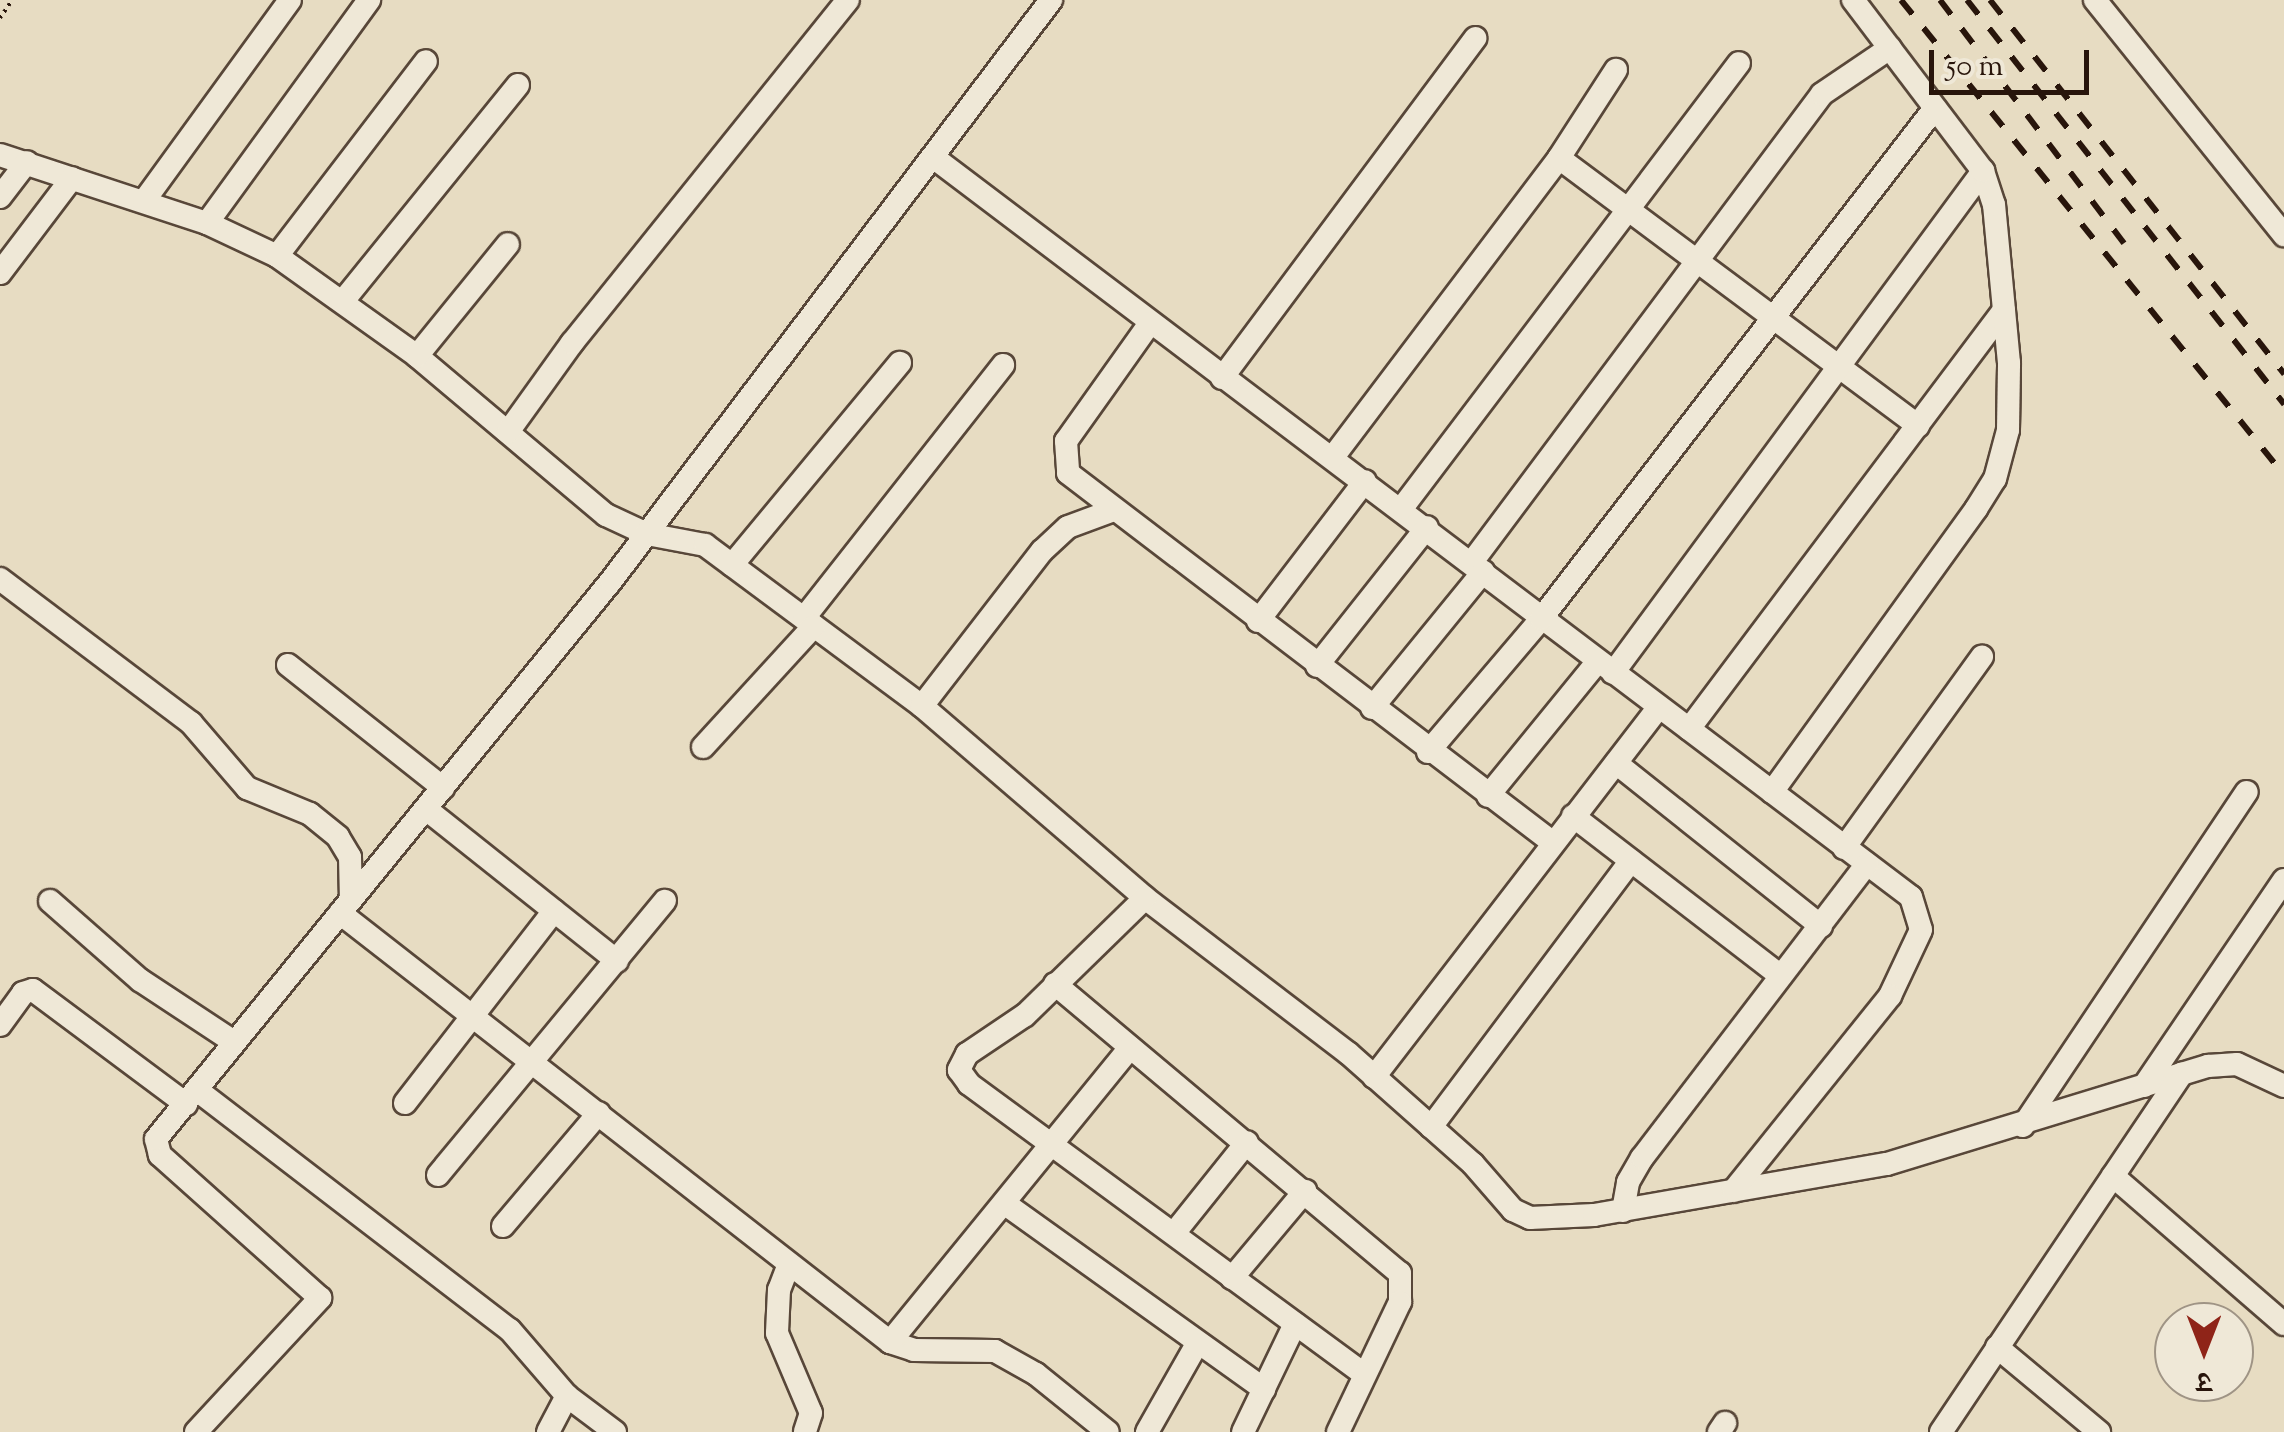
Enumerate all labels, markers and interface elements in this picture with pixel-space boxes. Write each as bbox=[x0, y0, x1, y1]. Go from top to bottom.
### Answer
scale bar bbox=[1934, 30, 2094, 92]
text: 50 m bbox=[1946, 46, 2003, 89]
north arrow bbox=[2154, 1302, 2254, 1402]
text: उ bbox=[2197, 1360, 2211, 1400]

